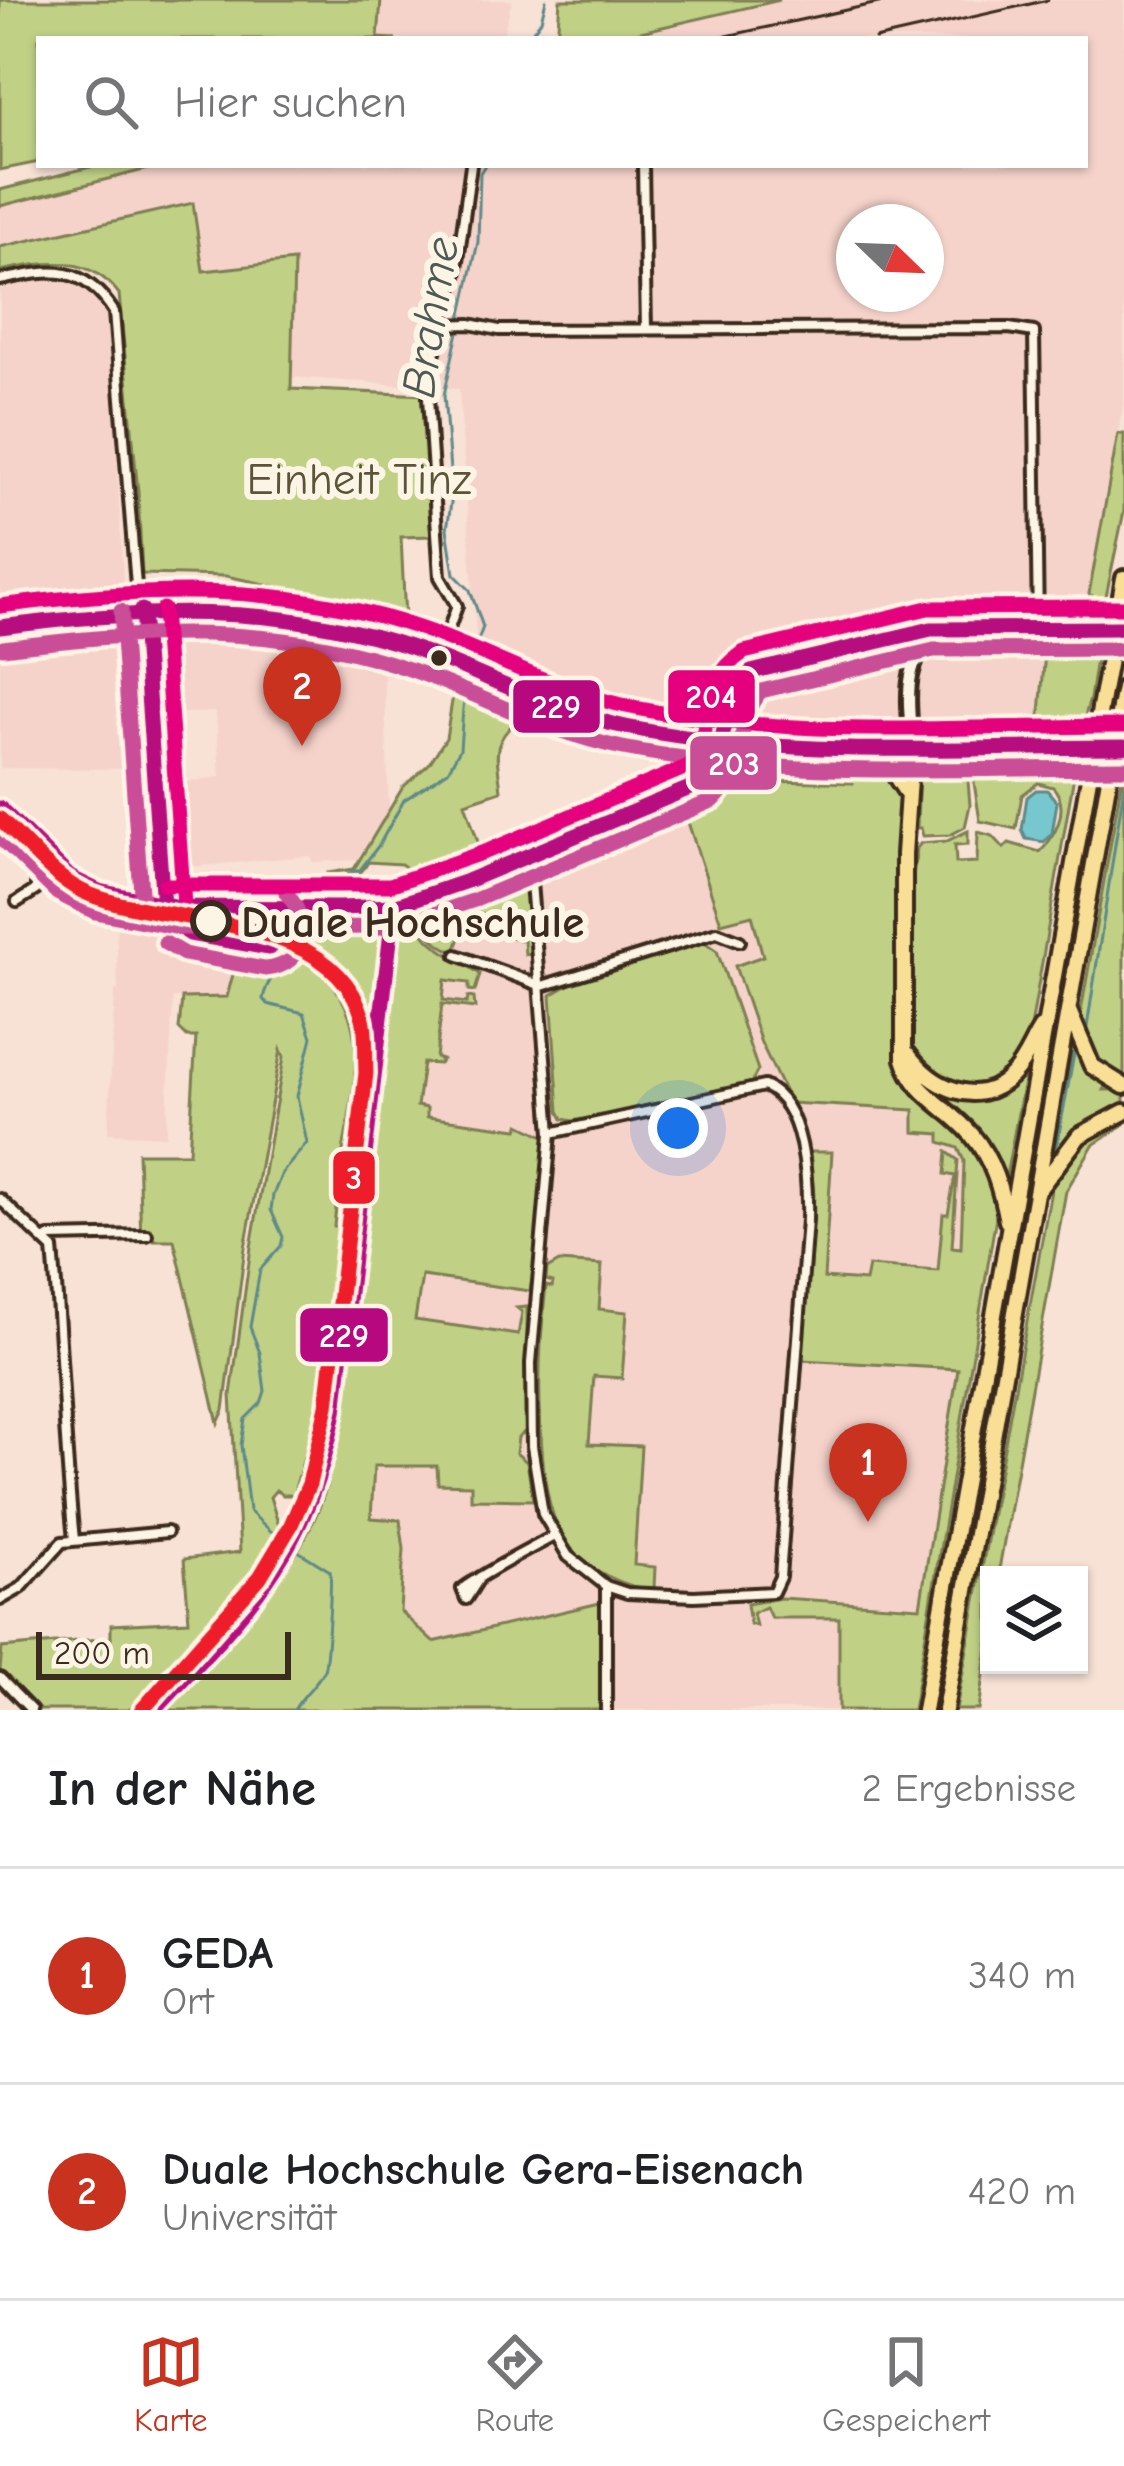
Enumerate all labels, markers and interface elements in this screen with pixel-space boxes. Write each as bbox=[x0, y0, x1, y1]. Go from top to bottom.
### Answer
search box bbox=[36, 36, 1088, 168]
icon: search bbox=[78, 69, 144, 135]
text: Hier suchen bbox=[174, 76, 407, 128]
north arrow bbox=[836, 204, 944, 312]
water label: Brahme bbox=[391, 233, 470, 401]
park label: Einheit Tinz bbox=[246, 453, 472, 505]
pin: 2 bbox=[263, 647, 341, 746]
unlabelled marker bbox=[428, 647, 450, 669]
line badge: 204 bbox=[666, 668, 757, 725]
line badge: 229 bbox=[511, 678, 602, 735]
text: 204 bbox=[686, 678, 736, 716]
text: 229 bbox=[531, 688, 581, 726]
line badge: 203 bbox=[688, 734, 779, 792]
text: 203 bbox=[708, 745, 760, 783]
place label: Duale Hochschule bbox=[241, 896, 584, 948]
marker: Duale Hochschule bbox=[192, 902, 230, 940]
your location bbox=[648, 1098, 708, 1158]
line badge: 3 bbox=[331, 1149, 377, 1206]
text: 3 bbox=[346, 1159, 362, 1197]
line badge: 229 bbox=[298, 1306, 390, 1364]
text: 229 bbox=[319, 1317, 369, 1355]
pin: 1 bbox=[829, 1423, 907, 1522]
map controls bbox=[980, 1566, 1088, 1674]
button: layers bbox=[980, 1566, 1088, 1674]
scale bar bbox=[36, 1626, 291, 1679]
text: 200 m bbox=[54, 1634, 150, 1672]
text: In der Nähe bbox=[48, 1759, 316, 1818]
text: 2 Ergebnisse bbox=[861, 1766, 1076, 1811]
text: GEDA bbox=[162, 1927, 273, 1979]
text: 1 bbox=[79, 1953, 95, 1998]
text: 340 m bbox=[968, 1953, 1076, 1998]
text: Ort bbox=[162, 1979, 214, 2024]
text: Duale Hochschule Gera-Eisenach bbox=[162, 2143, 804, 2195]
text: 2 bbox=[77, 2169, 97, 2214]
text: 420 m bbox=[968, 2169, 1076, 2214]
text: Universität bbox=[162, 2195, 336, 2240]
tab: Karte bbox=[134, 2329, 208, 2439]
tab: Route bbox=[475, 2329, 554, 2439]
tab: Gespeichert bbox=[822, 2329, 990, 2439]

